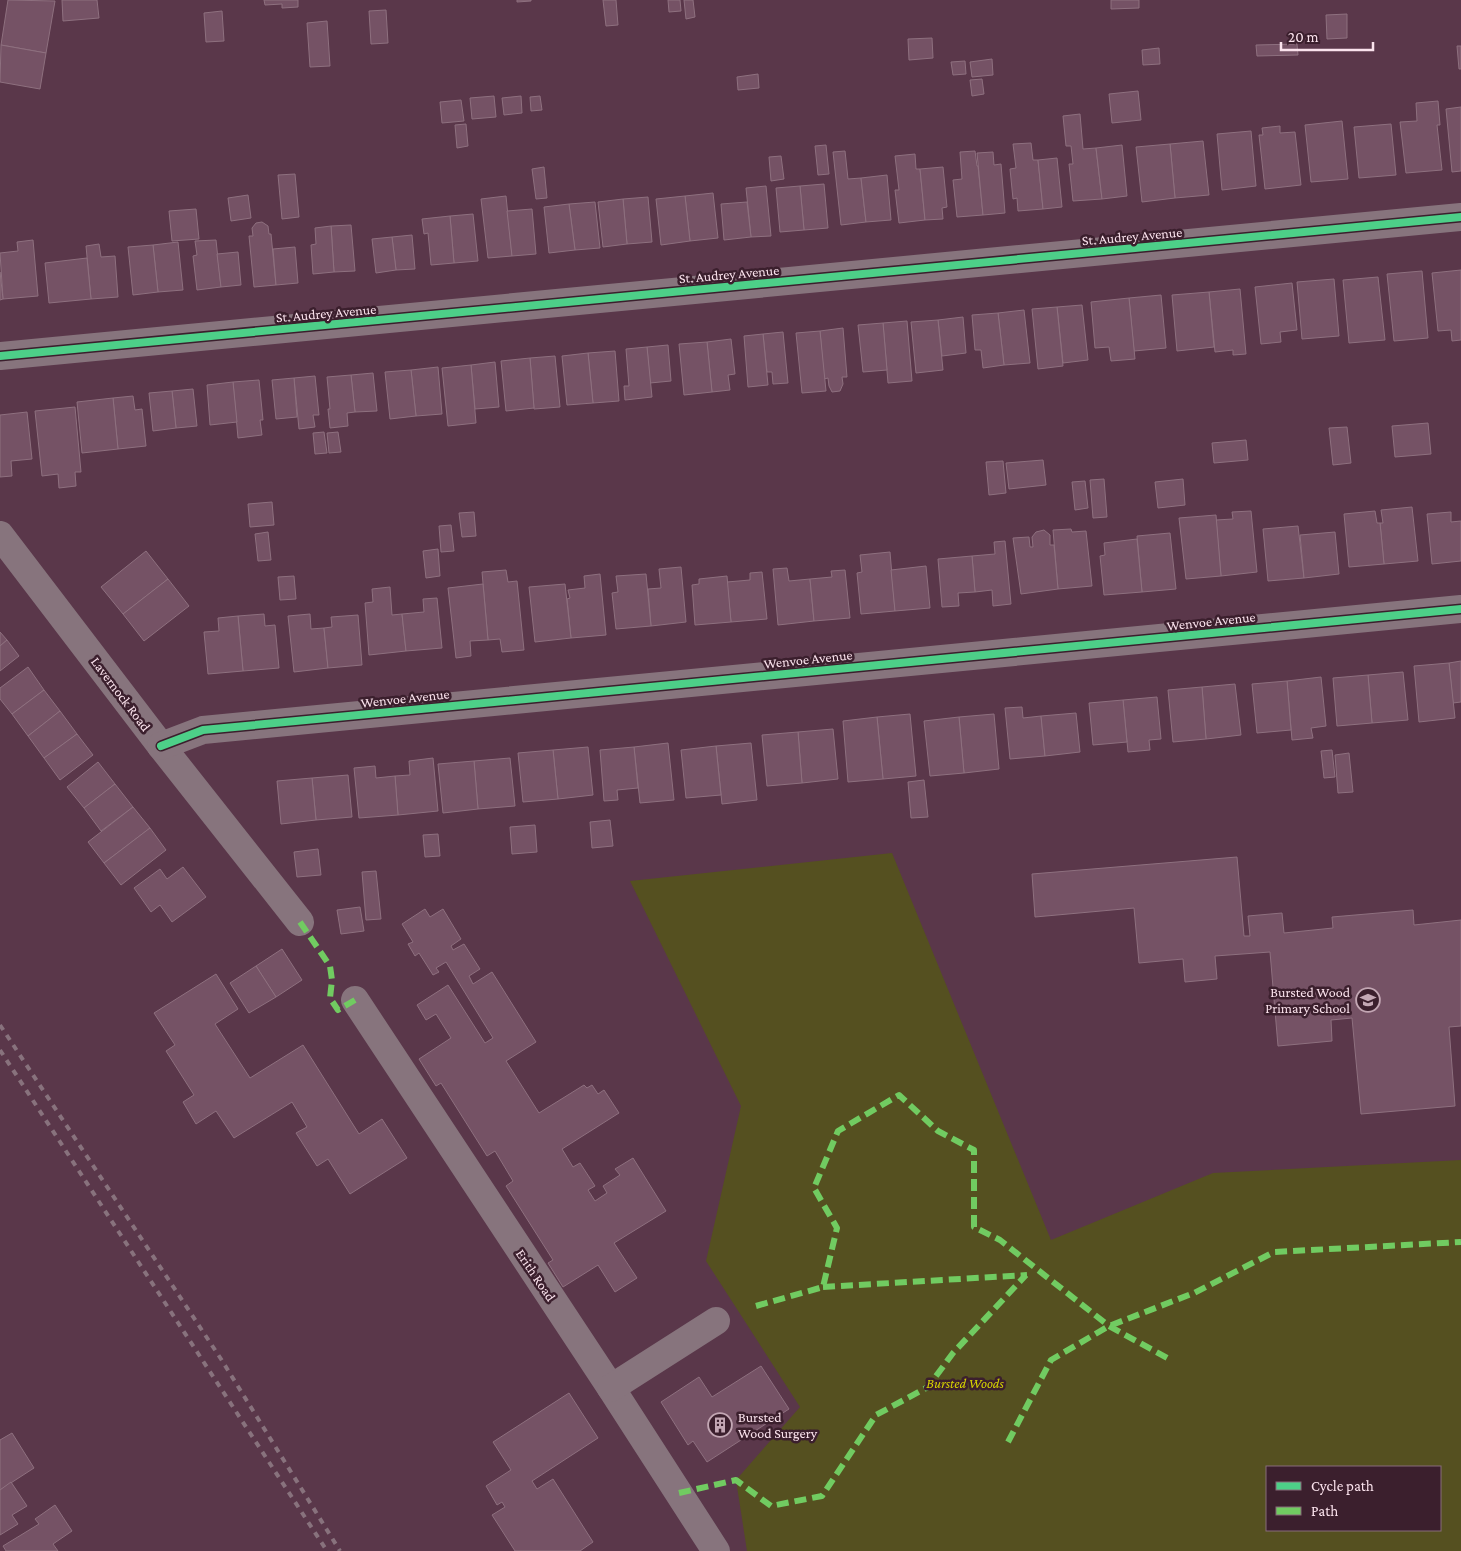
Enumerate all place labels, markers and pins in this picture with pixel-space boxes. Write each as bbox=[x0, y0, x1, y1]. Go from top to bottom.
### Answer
place label: Bursted Wood Primary School bbox=[1265, 984, 1351, 1016]
school or university icon: Bursted Wood Primary School bbox=[1355, 987, 1381, 1013]
place label: Bursted Wood Surgery bbox=[738, 1409, 818, 1441]
building icon: Bursted Wood Surgery bbox=[707, 1412, 733, 1438]

